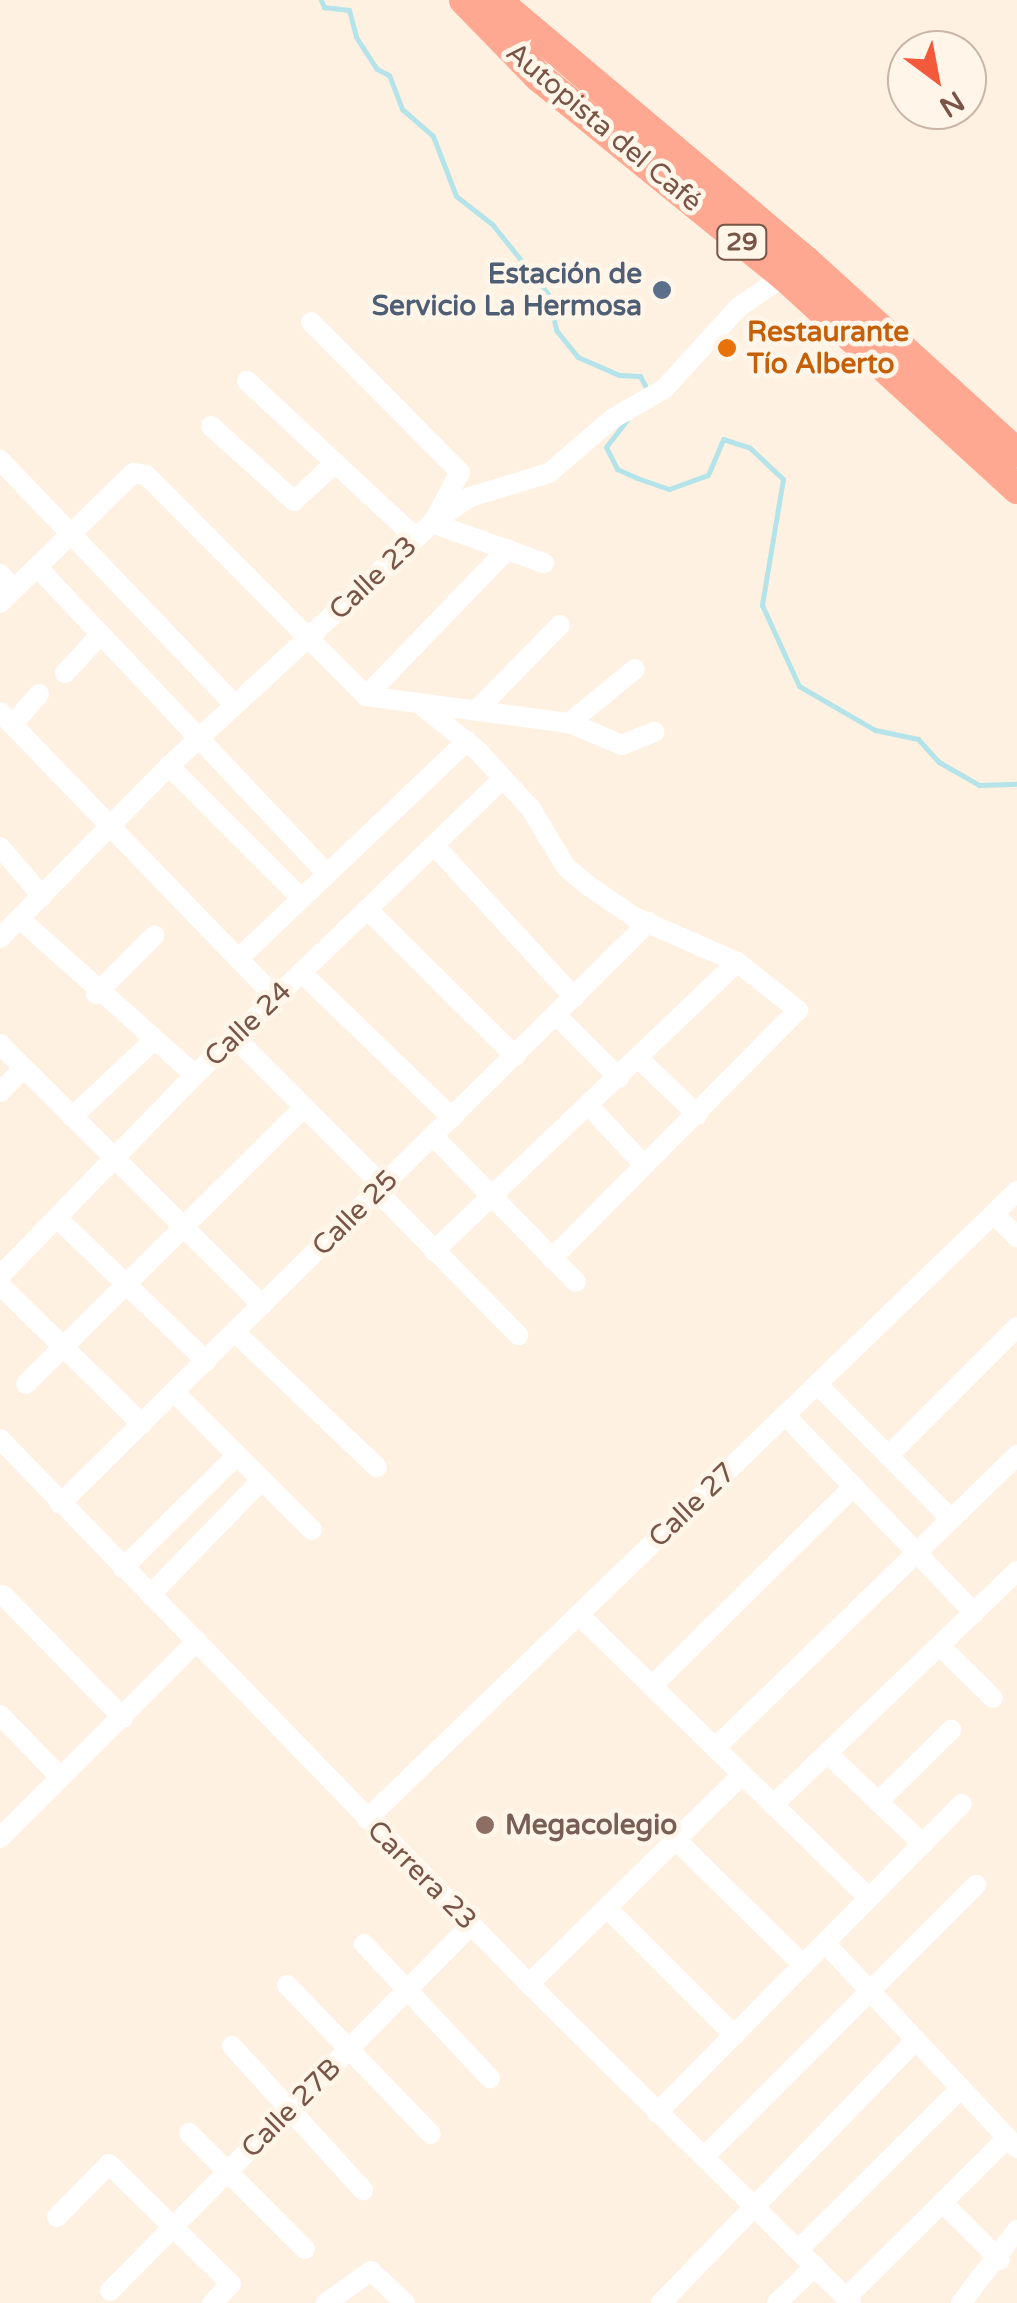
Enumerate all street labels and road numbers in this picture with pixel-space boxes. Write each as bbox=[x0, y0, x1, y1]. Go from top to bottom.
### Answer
street label: Autopista del Café bbox=[499, 35, 709, 219]
road number: 29 bbox=[714, 222, 770, 262]
street label: Calle 23 bbox=[322, 529, 424, 627]
street label: Calle 24 bbox=[198, 975, 298, 1073]
street label: Calle 25 bbox=[305, 1163, 405, 1263]
street label: Calle 27 bbox=[642, 1456, 742, 1554]
street label: Carrera 23 bbox=[360, 1813, 484, 1937]
street label: Calle 27B bbox=[234, 2051, 348, 2165]

